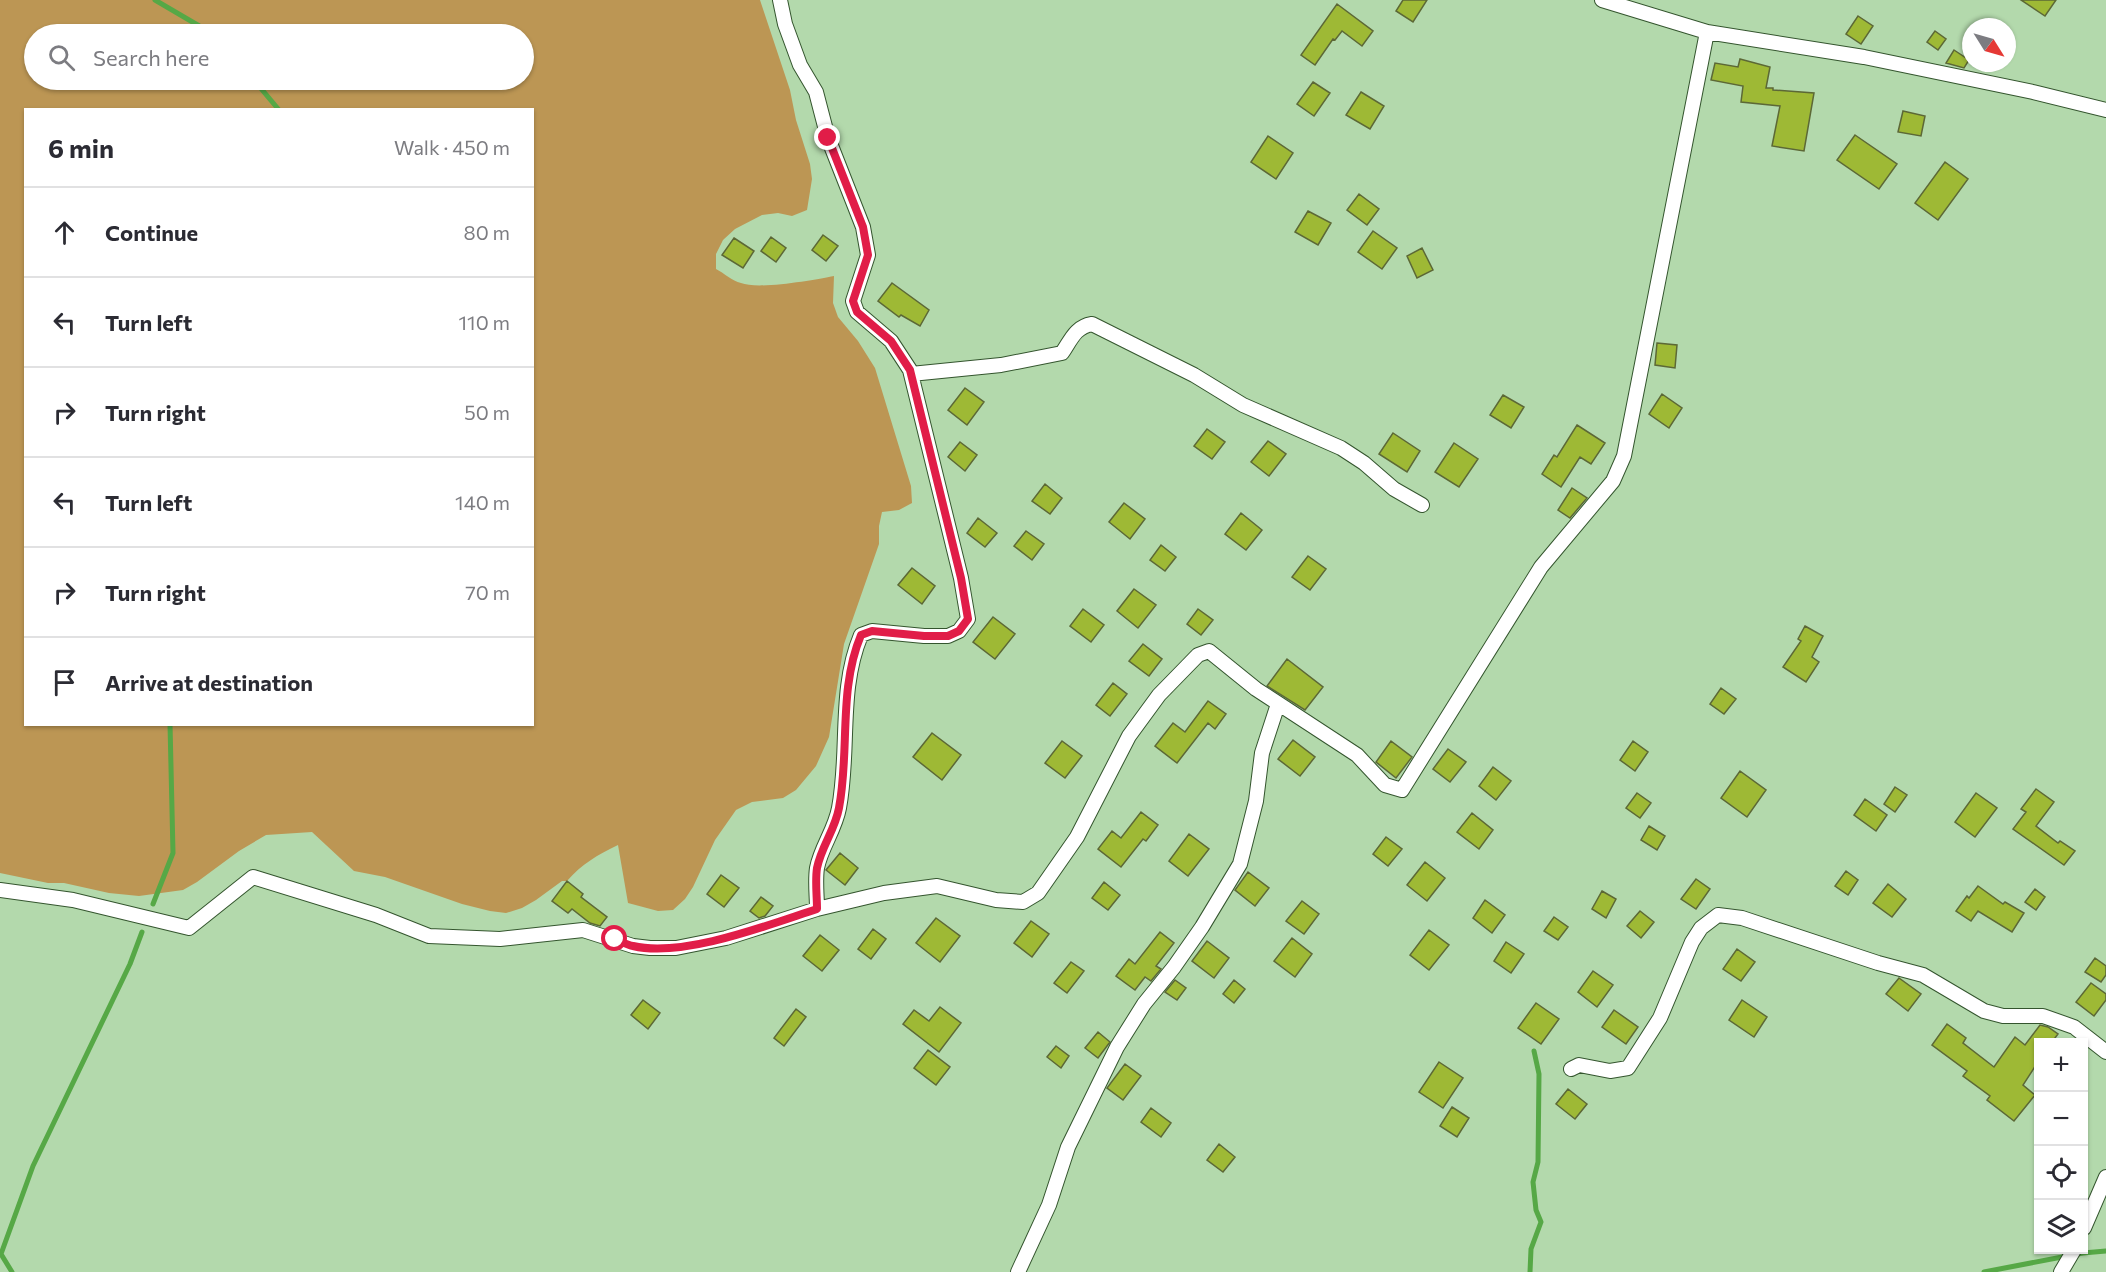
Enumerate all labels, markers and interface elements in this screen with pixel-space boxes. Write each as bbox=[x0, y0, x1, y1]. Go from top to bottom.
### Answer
north arrow bbox=[1962, 18, 2016, 72]
search box bbox=[24, 24, 534, 90]
icon: search bbox=[45, 41, 78, 74]
text: Search here bbox=[93, 44, 209, 71]
route end bbox=[814, 124, 840, 150]
text: 6 min bbox=[48, 132, 114, 163]
text: Walk · 450 m bbox=[394, 135, 510, 159]
icon: ahead bbox=[48, 216, 81, 249]
text: Continue bbox=[105, 219, 198, 246]
text: 80 m bbox=[464, 220, 510, 244]
icon: left bbox=[48, 306, 81, 339]
text: Turn left bbox=[105, 309, 192, 336]
text: 110 m bbox=[459, 310, 510, 334]
icon: right bbox=[48, 396, 81, 429]
text: Turn right bbox=[105, 399, 206, 426]
text: 50 m bbox=[464, 400, 510, 424]
icon: left bbox=[48, 486, 81, 519]
text: Turn left bbox=[105, 489, 192, 516]
text: 140 m bbox=[455, 490, 510, 514]
icon: right bbox=[48, 576, 81, 609]
text: Turn right bbox=[105, 579, 206, 606]
text: 70 m bbox=[465, 580, 510, 604]
icon: arrive bbox=[48, 666, 81, 699]
text: Arrive at destination bbox=[105, 669, 313, 696]
route start bbox=[601, 925, 627, 951]
map controls bbox=[2034, 1038, 2088, 1254]
button: + bbox=[2034, 1038, 2088, 1092]
button: − bbox=[2034, 1092, 2088, 1146]
button: locate bbox=[2034, 1146, 2088, 1200]
button: layers bbox=[2034, 1200, 2088, 1254]

